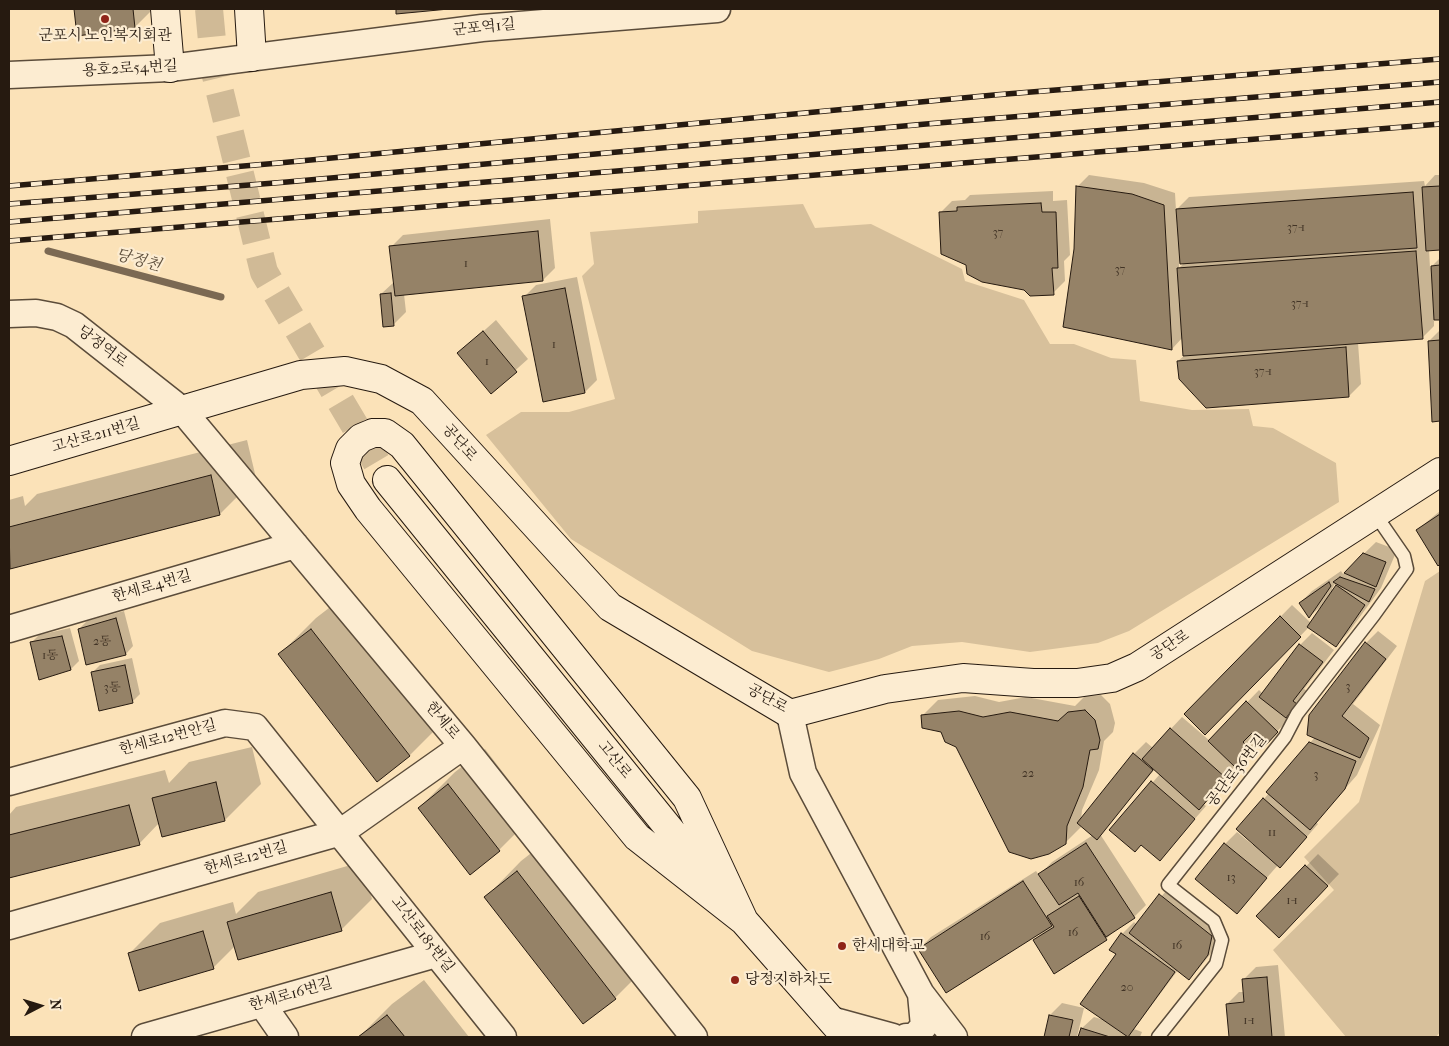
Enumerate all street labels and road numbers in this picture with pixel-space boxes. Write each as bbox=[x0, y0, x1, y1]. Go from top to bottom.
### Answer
street label: 군포역1길 bbox=[452, 16, 516, 40]
street label: 용호2로54번길 bbox=[82, 58, 178, 80]
street label: 당정역로 bbox=[73, 322, 131, 372]
street label: 고산로211번길 bbox=[50, 415, 142, 457]
street label: 공단로 bbox=[438, 421, 480, 465]
street label: 한세로4번길 bbox=[110, 567, 194, 607]
street label: 공단로 bbox=[1147, 627, 1193, 665]
street label: 공단로 bbox=[744, 681, 790, 717]
street label: 한세로 bbox=[421, 699, 463, 743]
street label: 한세로12번안길 bbox=[117, 716, 219, 760]
street label: 공단로36번길 bbox=[1203, 731, 1271, 811]
street label: 고산로 bbox=[593, 737, 635, 783]
street label: 한세로12번길 bbox=[202, 839, 290, 879]
street label: 고산로185번길 bbox=[387, 893, 457, 977]
street label: 한세로16번길 bbox=[247, 975, 335, 1015]

